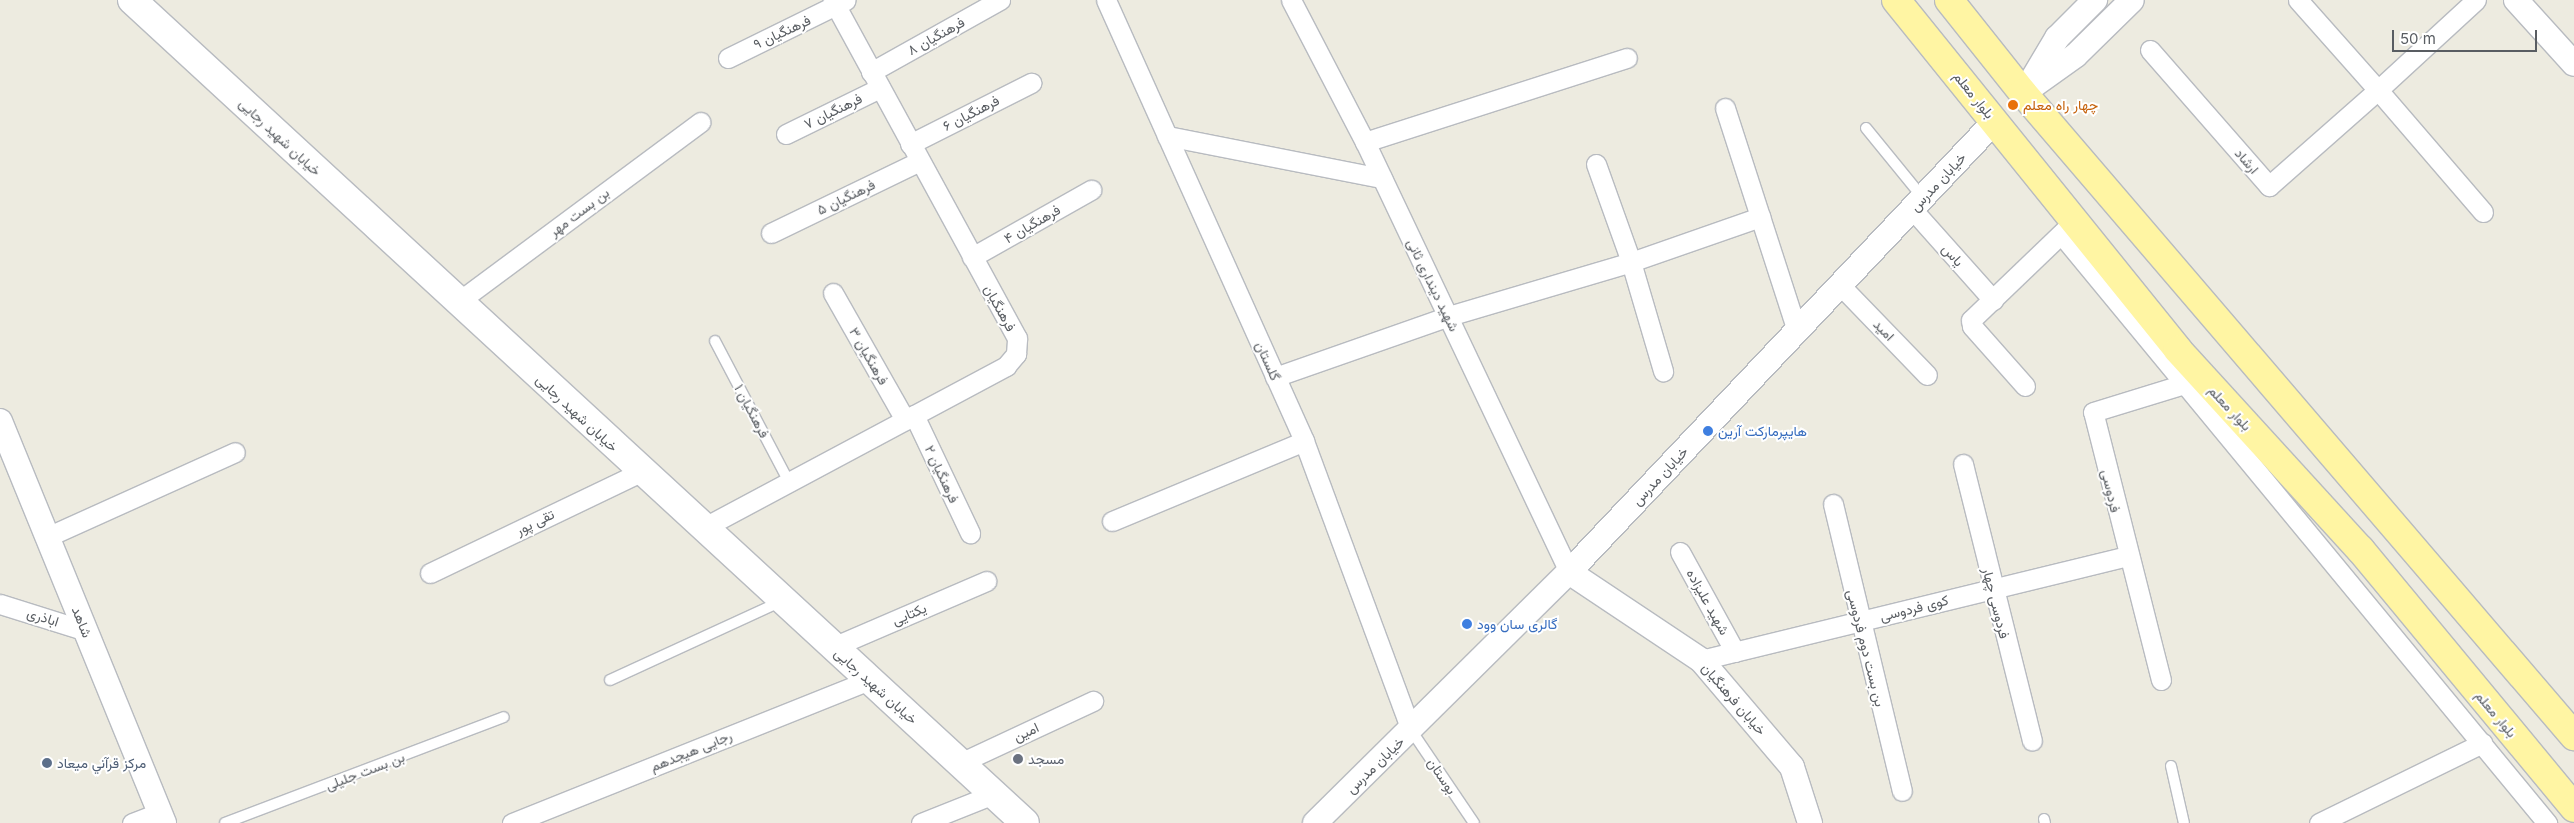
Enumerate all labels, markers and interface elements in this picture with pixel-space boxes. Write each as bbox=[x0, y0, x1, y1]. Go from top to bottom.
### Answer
street label: فرهنگیان ۹ bbox=[751, 11, 813, 53]
street label: فرهنگیان ۸ bbox=[905, 13, 967, 59]
scale bar bbox=[2394, 20, 2539, 52]
text: 50 m bbox=[2400, 29, 2436, 48]
street label: بلوار معلم bbox=[1950, 68, 1998, 122]
street label: فرهنگیان ۷ bbox=[801, 90, 865, 132]
street label: فرهنگیان ۶ bbox=[940, 92, 1002, 134]
street label: خیابان شهید رجایی bbox=[236, 95, 324, 179]
place label: چهار راه معلم bbox=[2023, 97, 2098, 113]
marker: چهار راه معلم bbox=[2007, 99, 2019, 111]
street label: ارشاد bbox=[2231, 145, 2263, 177]
street label: خیابان مدرس bbox=[1906, 149, 1970, 215]
street label: فرهنگیان ۵ bbox=[814, 176, 878, 218]
street label: بن بست مهر bbox=[546, 184, 612, 240]
street label: فرهنگیان ۴ bbox=[1001, 201, 1063, 247]
street label: شهید دینداری ثانی bbox=[1403, 236, 1463, 334]
street label: یاس bbox=[1939, 240, 1967, 270]
street label: فرهنگیان bbox=[980, 282, 1020, 334]
street label: امید bbox=[1870, 316, 1898, 344]
street label: فرهنگیان ۳ bbox=[846, 324, 892, 388]
street label: گلستان bbox=[1252, 339, 1284, 383]
street label: خیابان شهید رجایی bbox=[533, 371, 621, 455]
street label: فرهنگیان ۱ bbox=[731, 381, 773, 441]
street label: بلوار معلم bbox=[2205, 382, 2255, 434]
place label: هایپرمارکت آرین bbox=[1718, 423, 1807, 439]
marker: هایپرمارکت آرین bbox=[1702, 425, 1714, 437]
street label: فرهنگیان ۲ bbox=[921, 442, 963, 506]
street label: خیابان مدرس bbox=[1628, 443, 1692, 509]
street label: فردوسی bbox=[2098, 468, 2124, 514]
street label: تقی پور bbox=[513, 506, 557, 538]
street label: شهید علیزاده bbox=[1683, 566, 1733, 638]
street label: فردوسی چهار bbox=[1979, 566, 2013, 640]
street label: بن بست دوم فردوسی bbox=[1843, 588, 1889, 708]
street label: کوی فردوسی bbox=[1878, 591, 1950, 625]
street label: یکتایی bbox=[889, 599, 929, 629]
street label: اباذری bbox=[25, 604, 61, 630]
street label: شاهد bbox=[68, 604, 96, 640]
place label: گالری سان وود bbox=[1477, 616, 1557, 632]
marker: گالری سان وود bbox=[1461, 618, 1473, 630]
street label: خیابان شهید رجایی bbox=[831, 644, 921, 728]
street label: خیابان فرهنگیان bbox=[1698, 660, 1770, 738]
street label: بلوار معلم bbox=[2472, 687, 2520, 741]
street label: امین bbox=[1011, 719, 1041, 745]
street label: رجایی هیجدهم bbox=[648, 727, 734, 775]
street label: خیابان مدرس bbox=[1342, 733, 1408, 797]
street label: بن بست جلیلی bbox=[323, 748, 407, 794]
place label: مسجد bbox=[1028, 751, 1064, 767]
marker: مسجد bbox=[1012, 753, 1024, 765]
place label: مركز قرآني ميعاد bbox=[57, 755, 146, 771]
street label: بوستان bbox=[1424, 755, 1460, 797]
marker: مركز قرآني ميعاد bbox=[41, 757, 53, 769]

